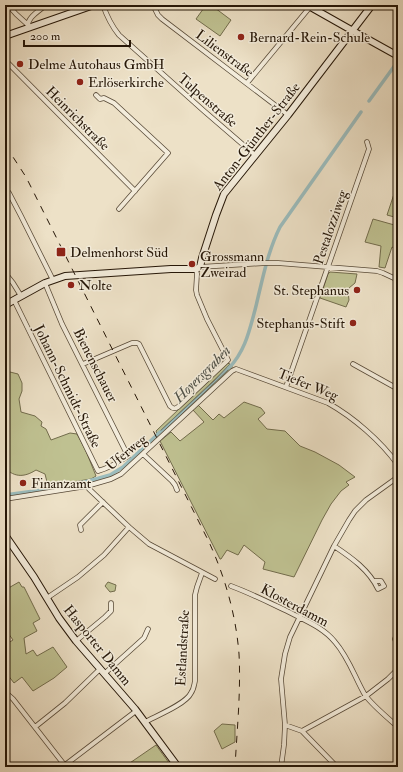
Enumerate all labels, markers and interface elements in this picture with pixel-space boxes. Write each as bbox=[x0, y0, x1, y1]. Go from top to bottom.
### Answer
scale bar bbox=[24, 22, 130, 48]
street label: Lilienstraße bbox=[192, 26, 257, 81]
text: 200 m bbox=[30, 29, 61, 44]
place label: Bernard-Rein-Schule bbox=[249, 29, 370, 46]
marker: Bernard-Rein-Schule bbox=[236, 32, 246, 42]
place label: Delme Autohaus GmbH bbox=[28, 56, 164, 73]
marker: Delme Autohaus GmbH bbox=[15, 59, 25, 69]
street label: Tulpenstraße bbox=[174, 70, 241, 132]
place label: Erlöserkirche bbox=[88, 74, 164, 91]
marker: Erlöserkirche bbox=[75, 77, 85, 87]
street label: Anton-Günther-Straße bbox=[208, 79, 304, 194]
street label: Heinrichstraße bbox=[42, 83, 113, 154]
street label: Pestalozziweg bbox=[310, 187, 351, 267]
place label: Delmenhorst Süd bbox=[70, 244, 168, 261]
marker: Delmenhorst Süd bbox=[55, 246, 67, 258]
place label: Grossmann Zweirad bbox=[200, 248, 264, 281]
marker: Grossmann Zweirad bbox=[187, 259, 197, 269]
place label: Nolte bbox=[79, 277, 112, 294]
marker: Nolte bbox=[66, 280, 76, 290]
place label: St. Stephanus bbox=[274, 282, 349, 300]
marker: St. Stephanus bbox=[352, 285, 362, 295]
place label: Stephanus-Stift bbox=[257, 315, 345, 333]
marker: Stephanus-Stift bbox=[348, 318, 358, 328]
street label: Johann-Schmidt-Straße bbox=[30, 321, 105, 451]
street label: Bienenschauer bbox=[70, 325, 122, 406]
water label: Hoyersgraben bbox=[169, 342, 235, 408]
street label: Tiefer Weg bbox=[275, 365, 342, 405]
street label: Uferweg bbox=[102, 430, 151, 474]
place label: Finanzamt bbox=[31, 475, 92, 492]
marker: Finanzamt bbox=[18, 478, 28, 488]
street label: Klosterdamm bbox=[258, 580, 332, 631]
street label: Hasporter Damm bbox=[59, 602, 135, 690]
street label: Estlandstraße bbox=[172, 609, 193, 687]

